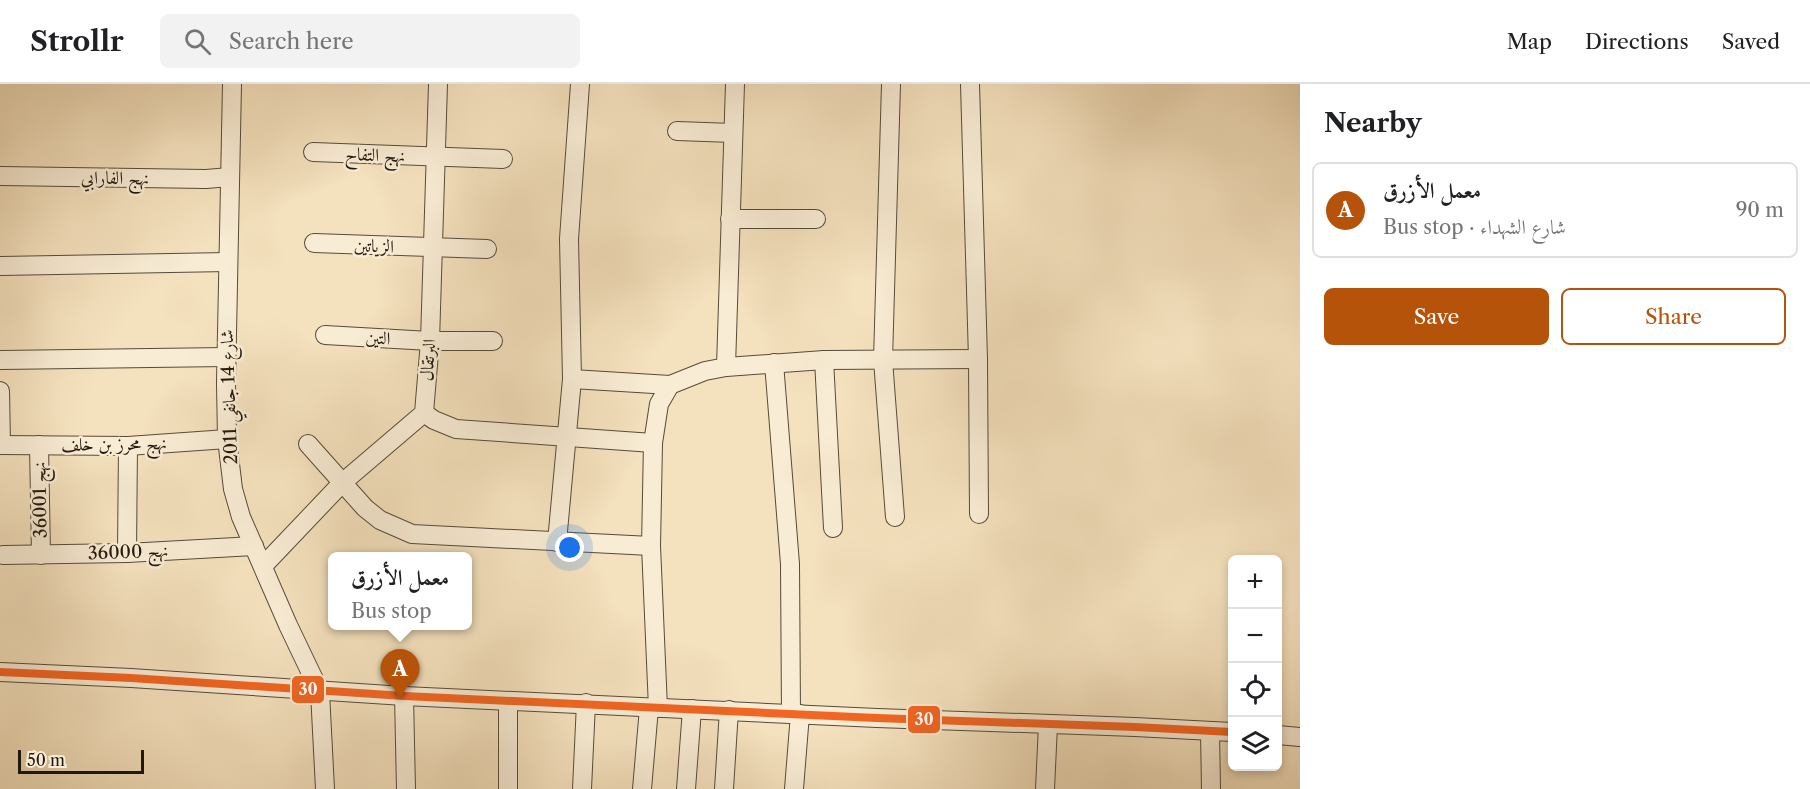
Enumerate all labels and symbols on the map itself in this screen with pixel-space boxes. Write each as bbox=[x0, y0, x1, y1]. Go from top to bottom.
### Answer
street label: نهج التفاح bbox=[344, 143, 405, 172]
street label: نهج الفارابي bbox=[81, 166, 149, 195]
street label: الزياتين bbox=[354, 234, 395, 258]
street label: التين bbox=[365, 326, 391, 350]
street label: شارع 14 جانفي 2011 bbox=[216, 329, 249, 465]
street label: البرتقال bbox=[416, 338, 440, 382]
street label: نهج محرز بن خلف bbox=[61, 432, 167, 461]
street label: نهج 36001 bbox=[28, 461, 57, 539]
your location bbox=[555, 533, 584, 562]
street label: نهج 36000 bbox=[87, 540, 169, 569]
pin: A bbox=[380, 650, 420, 699]
line badge: 30 bbox=[291, 675, 325, 704]
text: 30 bbox=[298, 679, 318, 699]
line badge: 30 bbox=[907, 705, 941, 734]
text: 30 bbox=[914, 709, 934, 729]
scale bar bbox=[18, 747, 144, 774]

